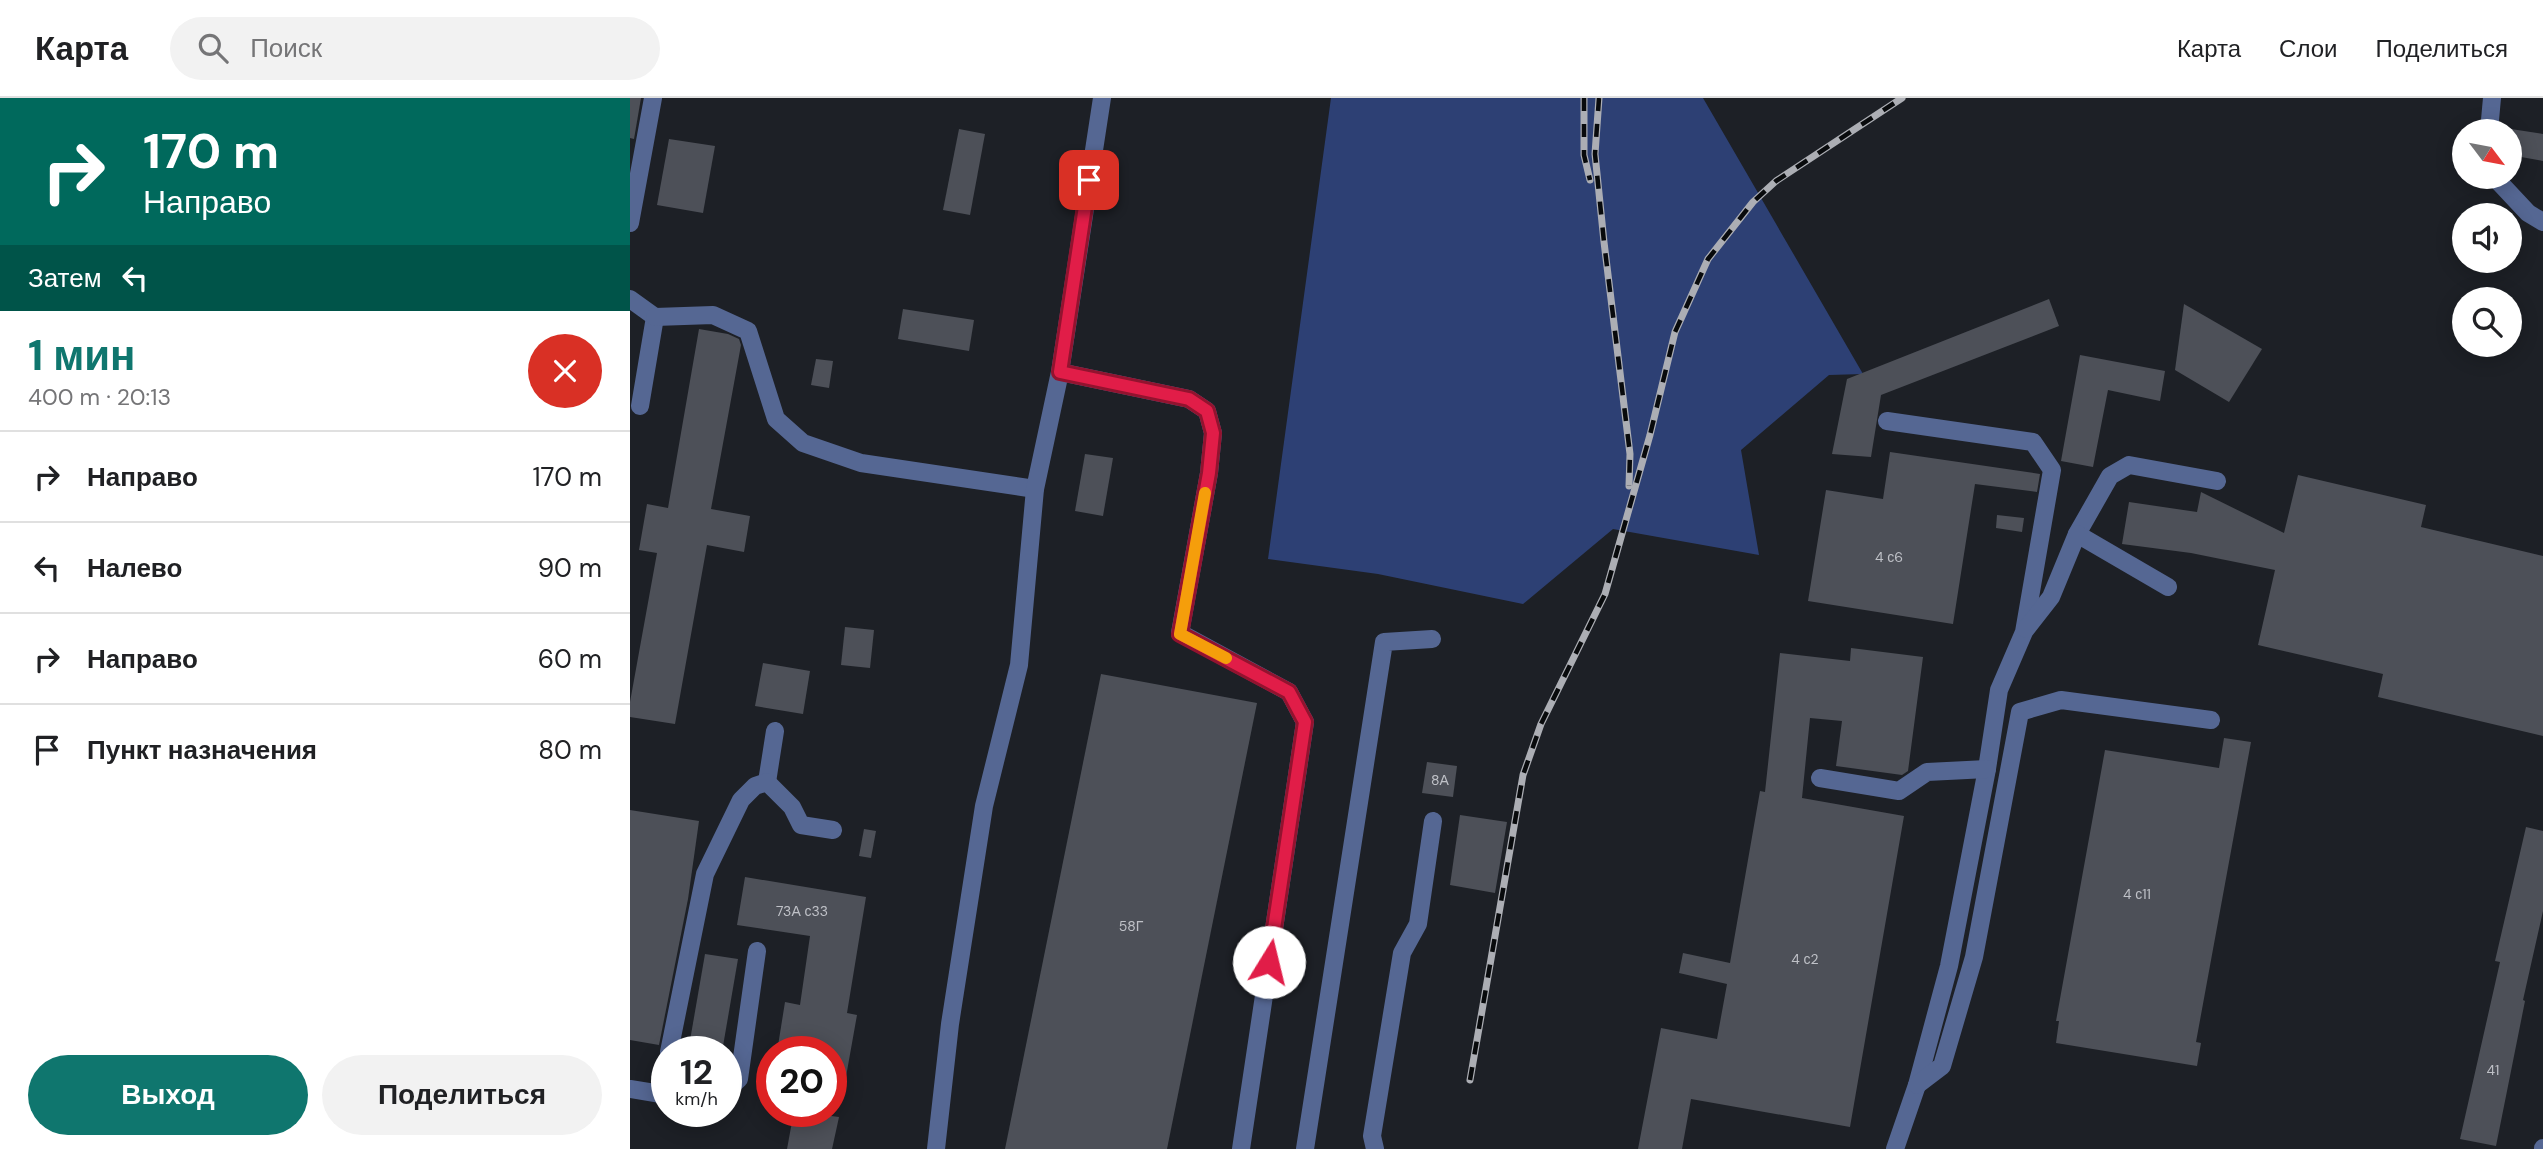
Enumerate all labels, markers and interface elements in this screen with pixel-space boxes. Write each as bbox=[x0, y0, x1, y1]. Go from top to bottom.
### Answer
search box bbox=[170, 17, 660, 80]
text: Карта bbox=[35, 27, 128, 70]
icon: search bbox=[194, 29, 232, 67]
text: Поиск bbox=[250, 31, 322, 65]
text: Карта bbox=[2177, 33, 2241, 64]
text: Слои bbox=[2279, 33, 2337, 64]
text: Поделиться bbox=[2375, 33, 2508, 64]
text: 170 m bbox=[143, 119, 279, 183]
north arrow bbox=[2452, 119, 2522, 189]
map controls bbox=[2452, 119, 2522, 357]
icon: right bbox=[28, 126, 119, 217]
pin bbox=[1059, 150, 1119, 210]
icon: arrive bbox=[1070, 161, 1108, 199]
text: Направо bbox=[143, 181, 271, 223]
button: sound bbox=[2452, 203, 2522, 273]
icon: left bbox=[116, 259, 154, 297]
text: Затем bbox=[28, 261, 102, 295]
button: search bbox=[2452, 287, 2522, 357]
text: 1 мин bbox=[28, 328, 135, 383]
button: close bbox=[528, 334, 602, 408]
text: 400 m · 20:13 bbox=[28, 382, 171, 412]
icon: right bbox=[28, 458, 66, 496]
text: Направо bbox=[87, 460, 198, 494]
text: 170 m bbox=[533, 460, 602, 494]
house number: 4 с6 bbox=[1875, 548, 1903, 566]
icon: left bbox=[28, 549, 66, 587]
text: Налево bbox=[87, 551, 182, 585]
text: 90 m bbox=[538, 551, 602, 585]
icon: right bbox=[28, 640, 66, 678]
text: Направо bbox=[87, 642, 198, 676]
text: 60 m bbox=[538, 642, 602, 676]
icon: arrive bbox=[28, 731, 66, 769]
text: Пункт назначения bbox=[87, 733, 317, 767]
text: 80 m bbox=[538, 733, 602, 767]
house number: 8А bbox=[1431, 771, 1450, 789]
house number: 4 с11 bbox=[2123, 885, 2151, 903]
house number: 73А с33 bbox=[776, 902, 828, 920]
house number: 58Г bbox=[1119, 917, 1144, 935]
position arrow bbox=[1232, 925, 1306, 999]
house number: 4 с2 bbox=[1791, 950, 1819, 968]
speed limit sign: 20 bbox=[756, 1036, 847, 1127]
text: 12 bbox=[680, 1049, 713, 1095]
button: Выход bbox=[28, 1055, 308, 1135]
button: Поделиться bbox=[322, 1055, 602, 1135]
house number: 41 bbox=[2487, 1061, 2499, 1079]
text: km/h bbox=[675, 1087, 718, 1111]

